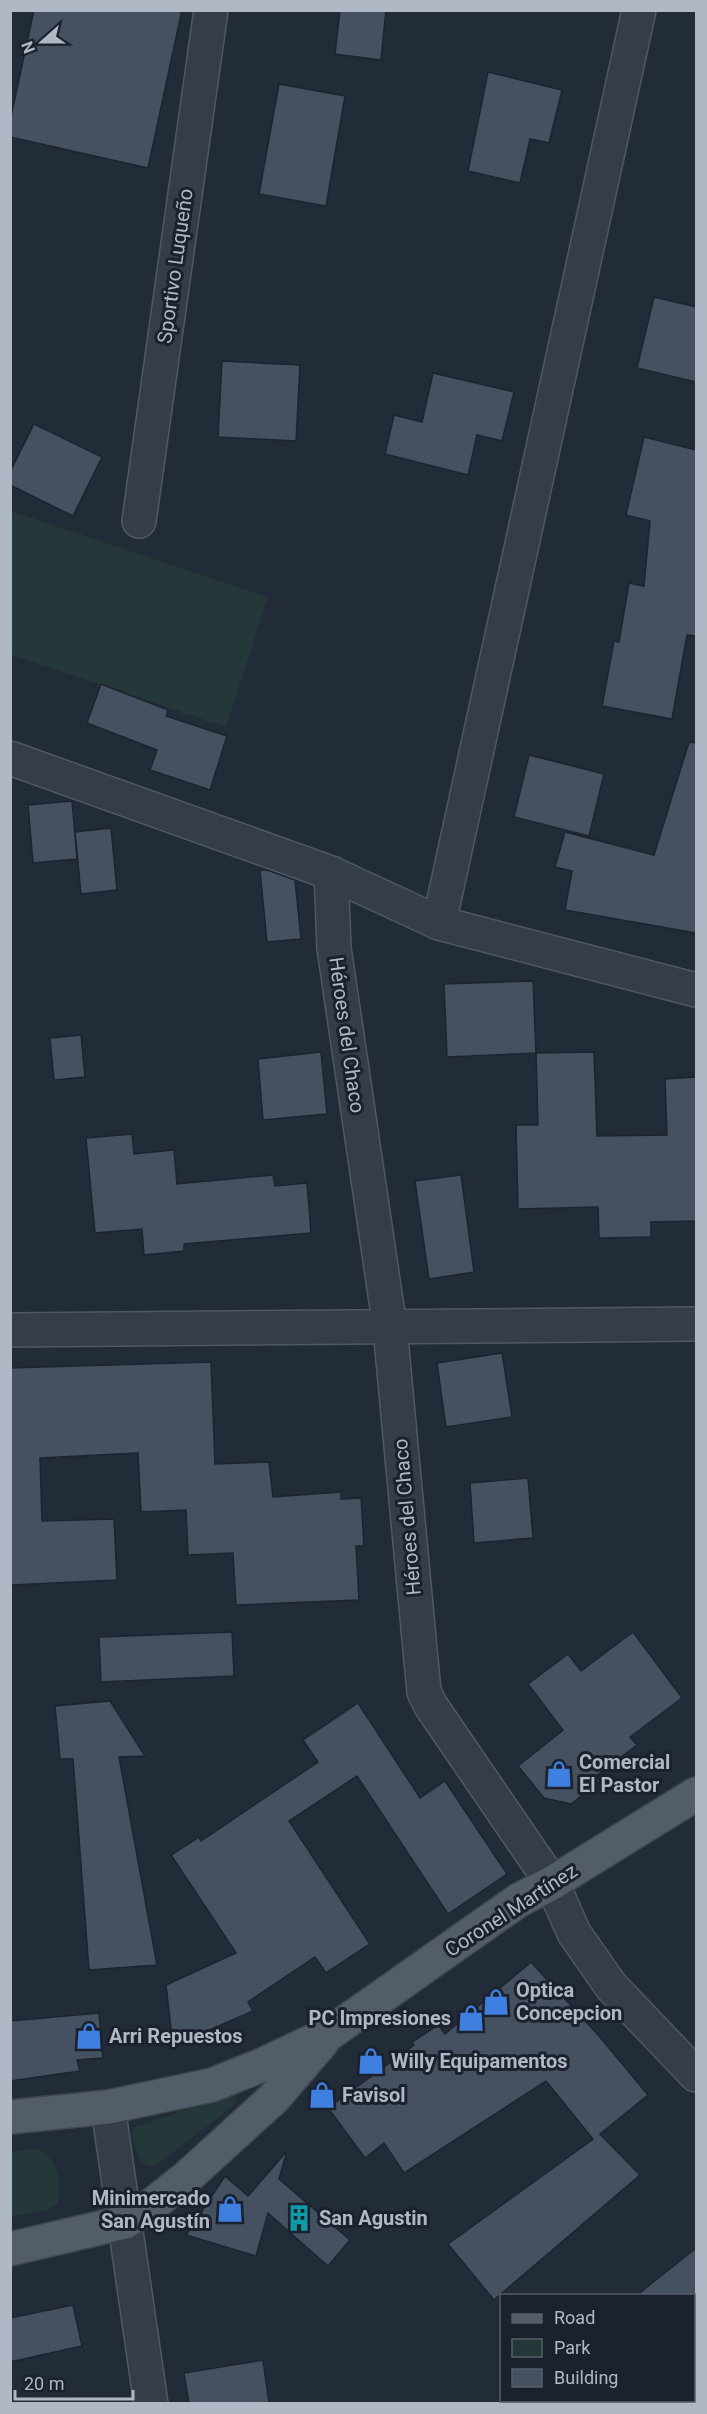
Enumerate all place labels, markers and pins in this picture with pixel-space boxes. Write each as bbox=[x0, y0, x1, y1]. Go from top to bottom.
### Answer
place label: Comercial El Pastor bbox=[579, 1750, 670, 1797]
shop icon: Comercial El Pastor bbox=[544, 1759, 574, 1789]
place label: Optica Concepcion bbox=[516, 1978, 622, 2025]
shop icon: Optica Concepcion bbox=[481, 1987, 511, 2017]
shop icon: PC Impresiones bbox=[456, 2003, 486, 2033]
place label: PC Impresiones bbox=[309, 2006, 451, 2030]
shop icon: Arri Repuestos bbox=[74, 2021, 104, 2051]
place label: Arri Repuestos bbox=[109, 2024, 243, 2048]
shop icon: Willy Equipamentos bbox=[356, 2046, 386, 2076]
place label: Willy Equipamentos bbox=[391, 2049, 568, 2073]
shop icon: Favisol bbox=[307, 2080, 337, 2110]
place label: Favisol bbox=[342, 2083, 405, 2107]
place label: Minimercado San Agustín bbox=[92, 2186, 210, 2233]
shop icon: Minimercado San Agustín bbox=[215, 2194, 245, 2224]
building icon: San Agustin bbox=[284, 2203, 314, 2233]
place label: San Agustin bbox=[319, 2206, 428, 2230]

